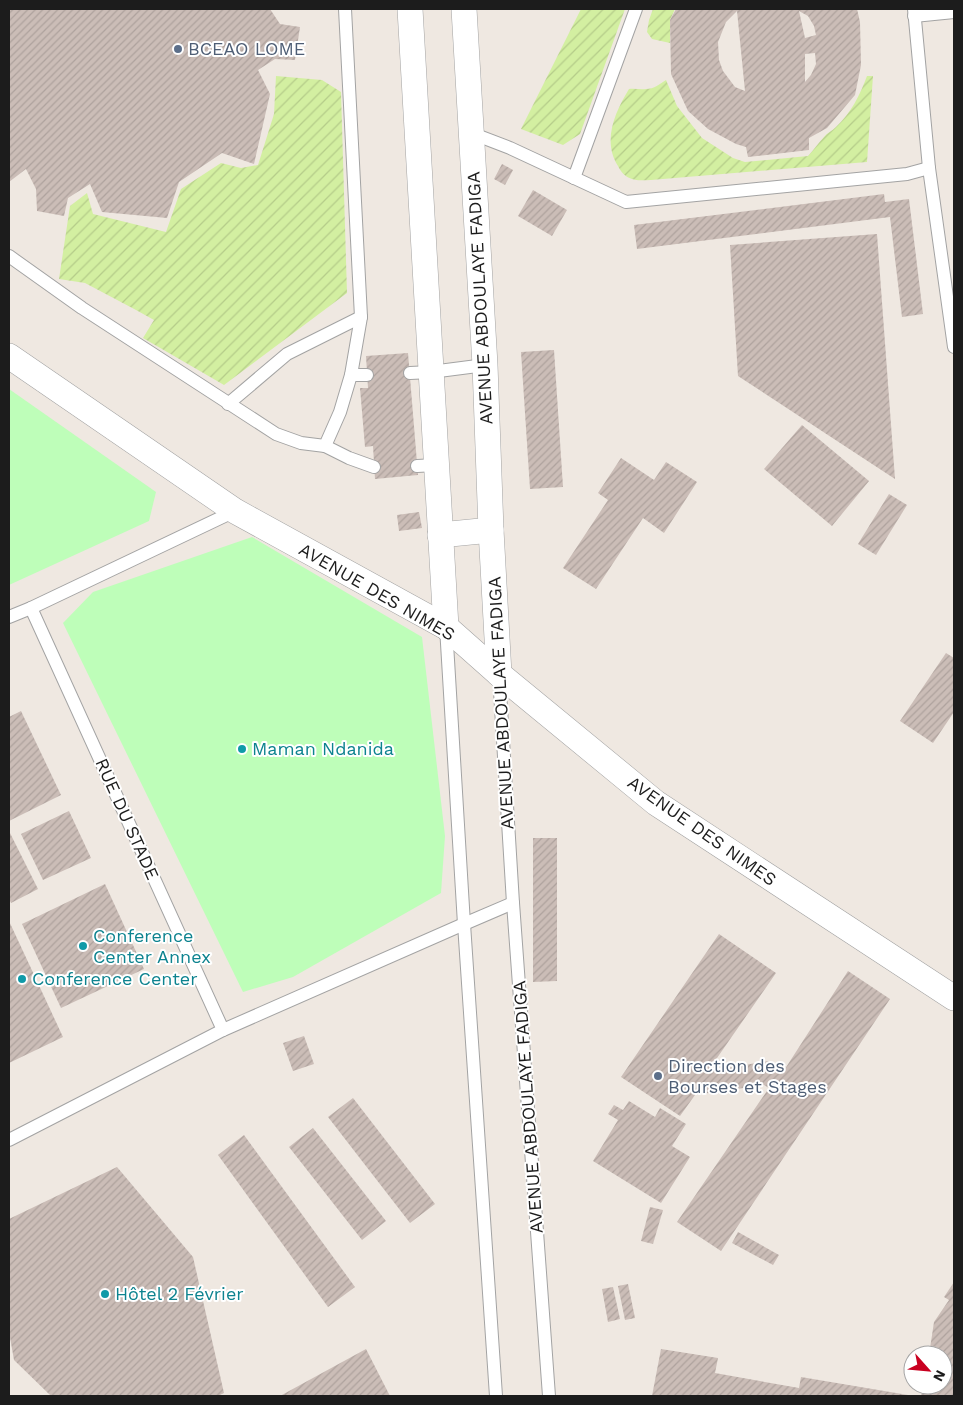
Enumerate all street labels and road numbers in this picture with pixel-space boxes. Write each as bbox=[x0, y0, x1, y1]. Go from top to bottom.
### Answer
street label: AVENUE ABDOULAYE FADIGA bbox=[462, 171, 497, 425]
street label: AVENUE DES NIMES bbox=[296, 538, 459, 645]
street label: AVENUE ABDOULAYE FADIGA bbox=[483, 576, 518, 830]
street label: RUE DU STADE bbox=[91, 755, 164, 883]
street label: AVENUE DES NIMES bbox=[624, 771, 781, 890]
street label: AVENUE ABDOULAYE FADIGA bbox=[508, 980, 547, 1234]

